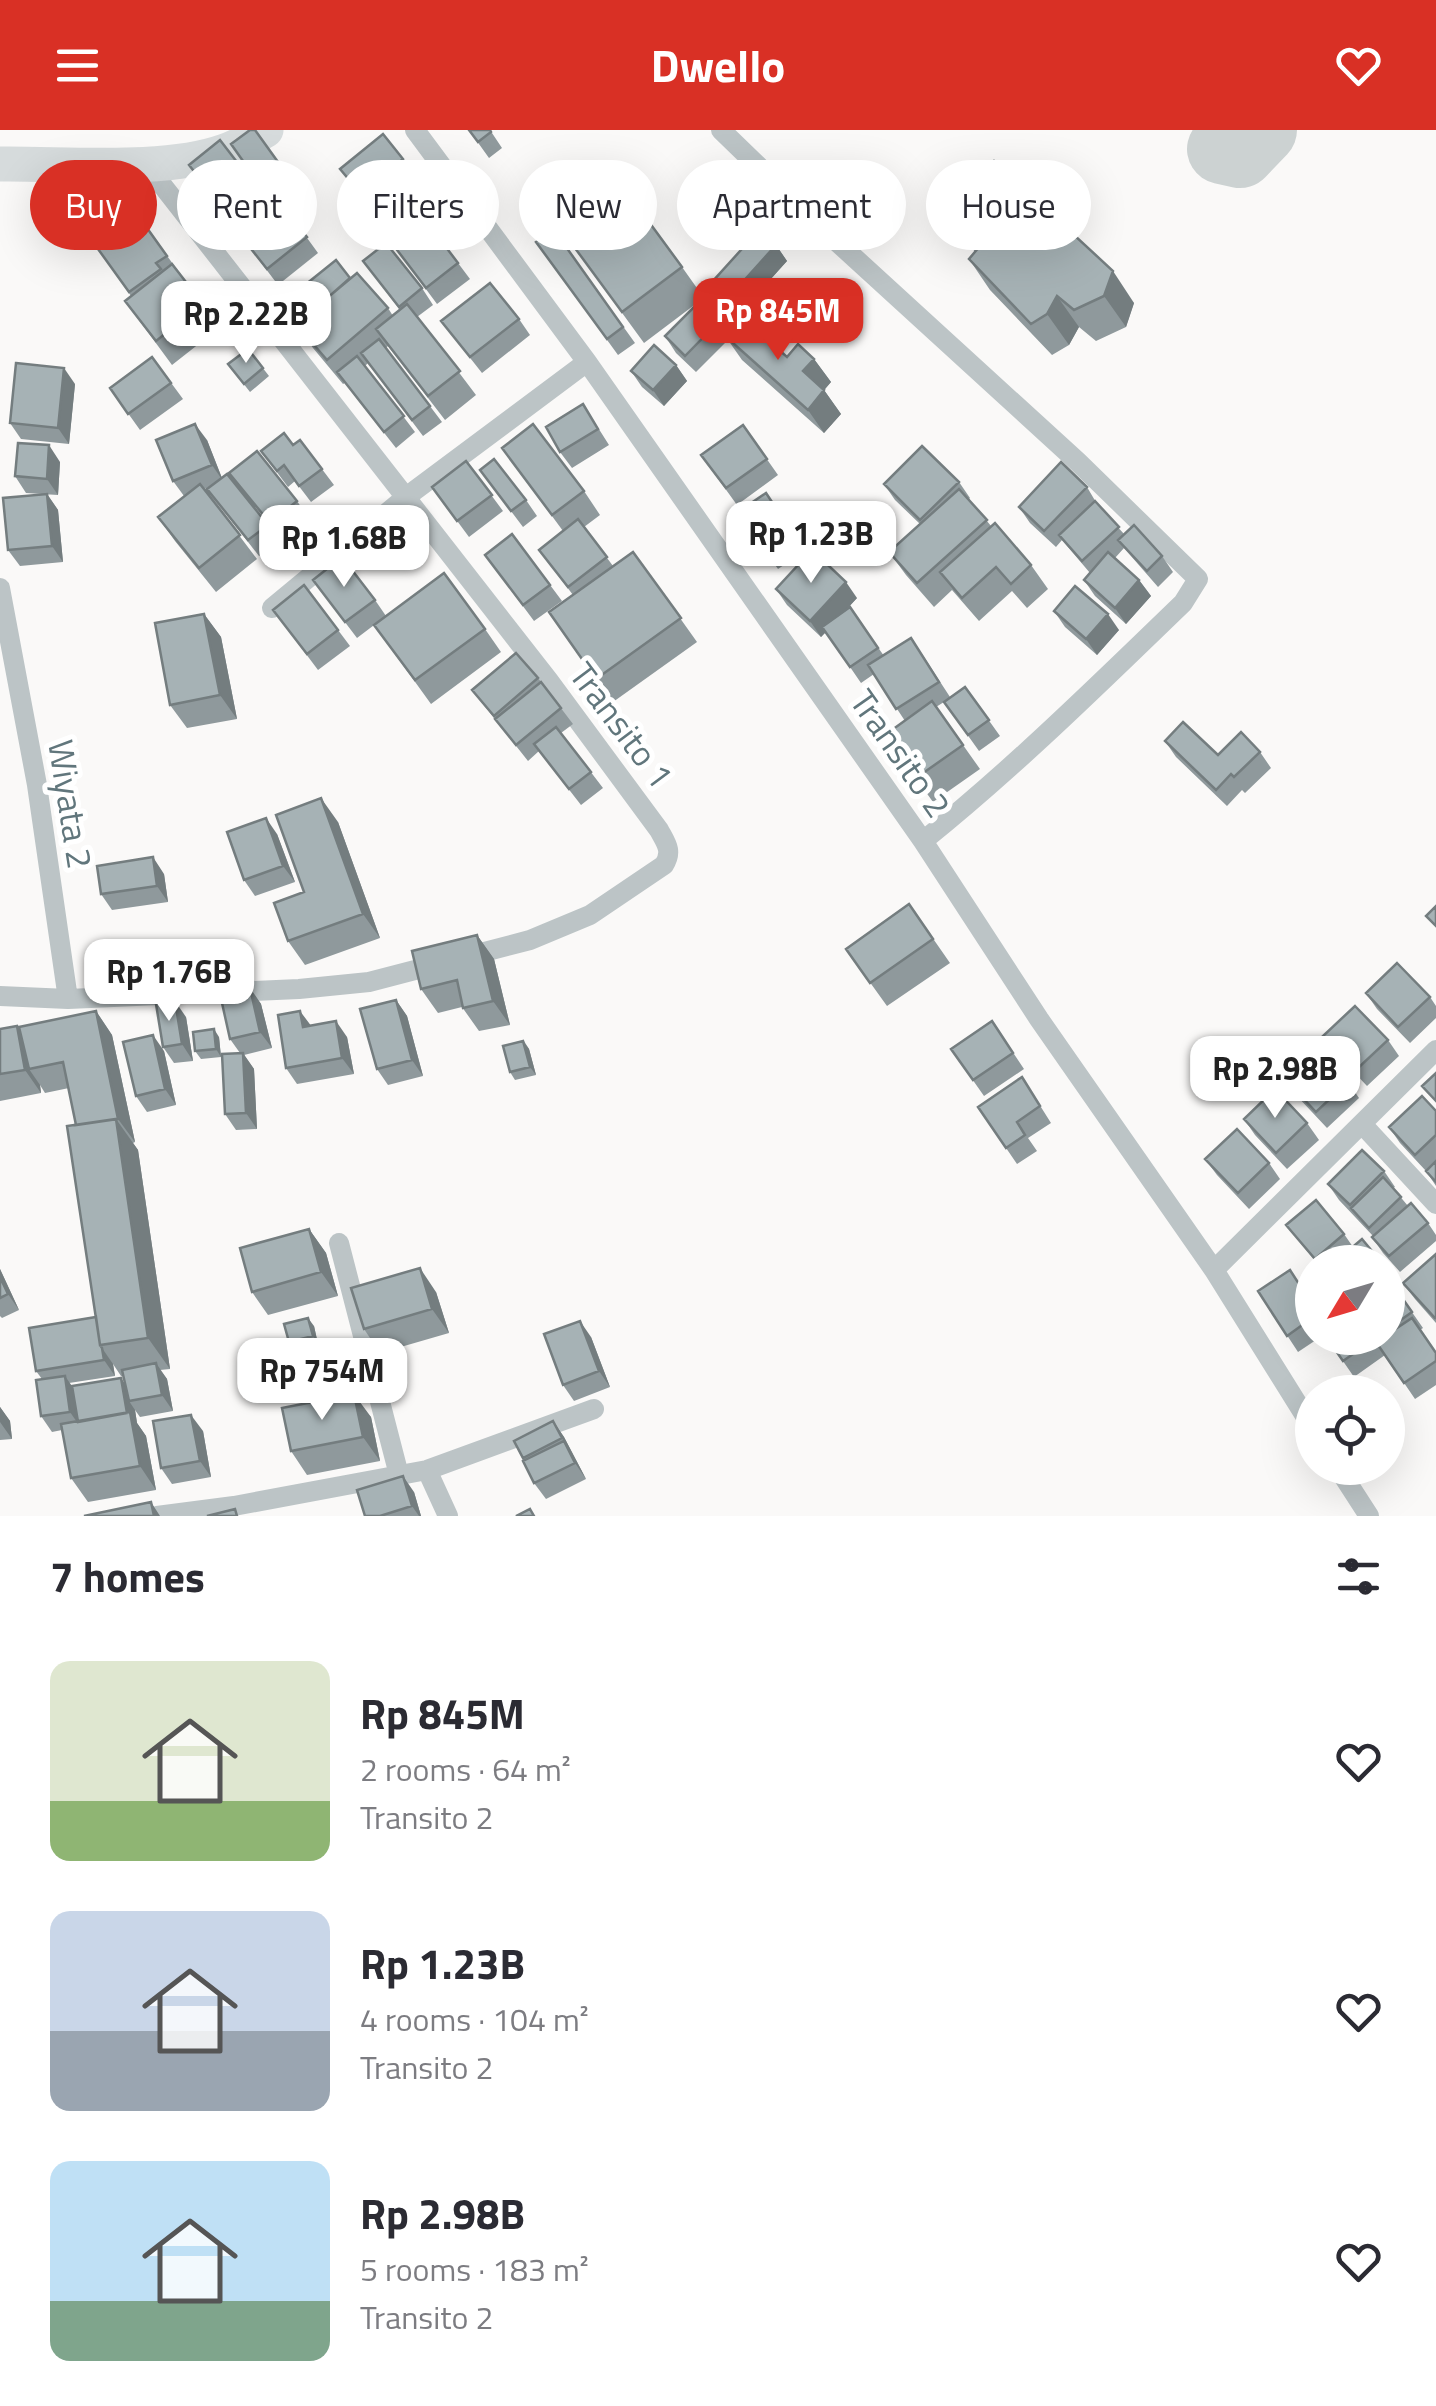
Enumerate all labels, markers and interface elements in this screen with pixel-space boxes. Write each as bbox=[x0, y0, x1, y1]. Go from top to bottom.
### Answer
text: Dwello bbox=[651, 31, 785, 99]
icon: menu bbox=[50, 38, 105, 93]
icon: heart bbox=[1331, 38, 1386, 93]
chip: Buy bbox=[30, 160, 157, 250]
chip: Rent bbox=[177, 160, 317, 250]
chip: Filters bbox=[337, 160, 499, 250]
chip: New bbox=[519, 160, 657, 250]
chip: Apartment bbox=[677, 160, 906, 250]
chip: House bbox=[926, 160, 1091, 250]
pin: Rp 845M bbox=[686, 278, 870, 363]
pin: Rp 2.22B bbox=[143, 281, 349, 366]
text: Rp 845M bbox=[715, 286, 841, 334]
text: Rp 2.22B bbox=[183, 289, 309, 337]
pin: Rp 1.23B bbox=[708, 501, 914, 586]
pin: Rp 1.68B bbox=[241, 505, 447, 590]
text: Rp 1.23B bbox=[748, 509, 874, 557]
text: Rp 1.68B bbox=[281, 513, 407, 561]
street label: Transito 1 bbox=[557, 651, 687, 799]
street label: Transito 2 bbox=[837, 678, 965, 828]
street label: Wiyata 2 bbox=[34, 736, 108, 872]
pin: Rp 1.76B bbox=[66, 939, 272, 1024]
text: Rp 1.76B bbox=[106, 947, 232, 995]
pin: Rp 2.98B bbox=[1172, 1036, 1378, 1121]
text: Rp 2.98B bbox=[1212, 1044, 1338, 1092]
north arrow bbox=[1295, 1245, 1405, 1355]
map controls bbox=[1295, 1245, 1405, 1485]
pin: Rp 754M bbox=[230, 1338, 414, 1423]
text: Rp 754M bbox=[259, 1346, 385, 1394]
button: locate bbox=[1295, 1375, 1405, 1485]
text: 7 homes bbox=[50, 1544, 205, 1608]
icon: filters bbox=[1331, 1549, 1386, 1604]
text: Rp 845M bbox=[360, 1681, 525, 1745]
icon: home bbox=[130, 1701, 250, 1821]
icon: heart bbox=[1331, 1734, 1386, 1789]
text: 2 rooms · 64 m² bbox=[360, 1745, 571, 1793]
text: Transito 2 bbox=[360, 1793, 493, 1841]
text: Rp 1.23B bbox=[360, 1931, 525, 1995]
icon: home bbox=[130, 1951, 250, 2071]
icon: heart bbox=[1331, 1984, 1386, 2039]
text: 4 rooms · 104 m² bbox=[360, 1995, 589, 2043]
text: Transito 2 bbox=[360, 2043, 493, 2091]
text: Rp 2.98B bbox=[360, 2181, 525, 2245]
icon: home bbox=[130, 2201, 250, 2321]
icon: heart bbox=[1331, 2234, 1386, 2289]
text: 5 rooms · 183 m² bbox=[360, 2245, 589, 2293]
text: Transito 2 bbox=[360, 2293, 493, 2341]

